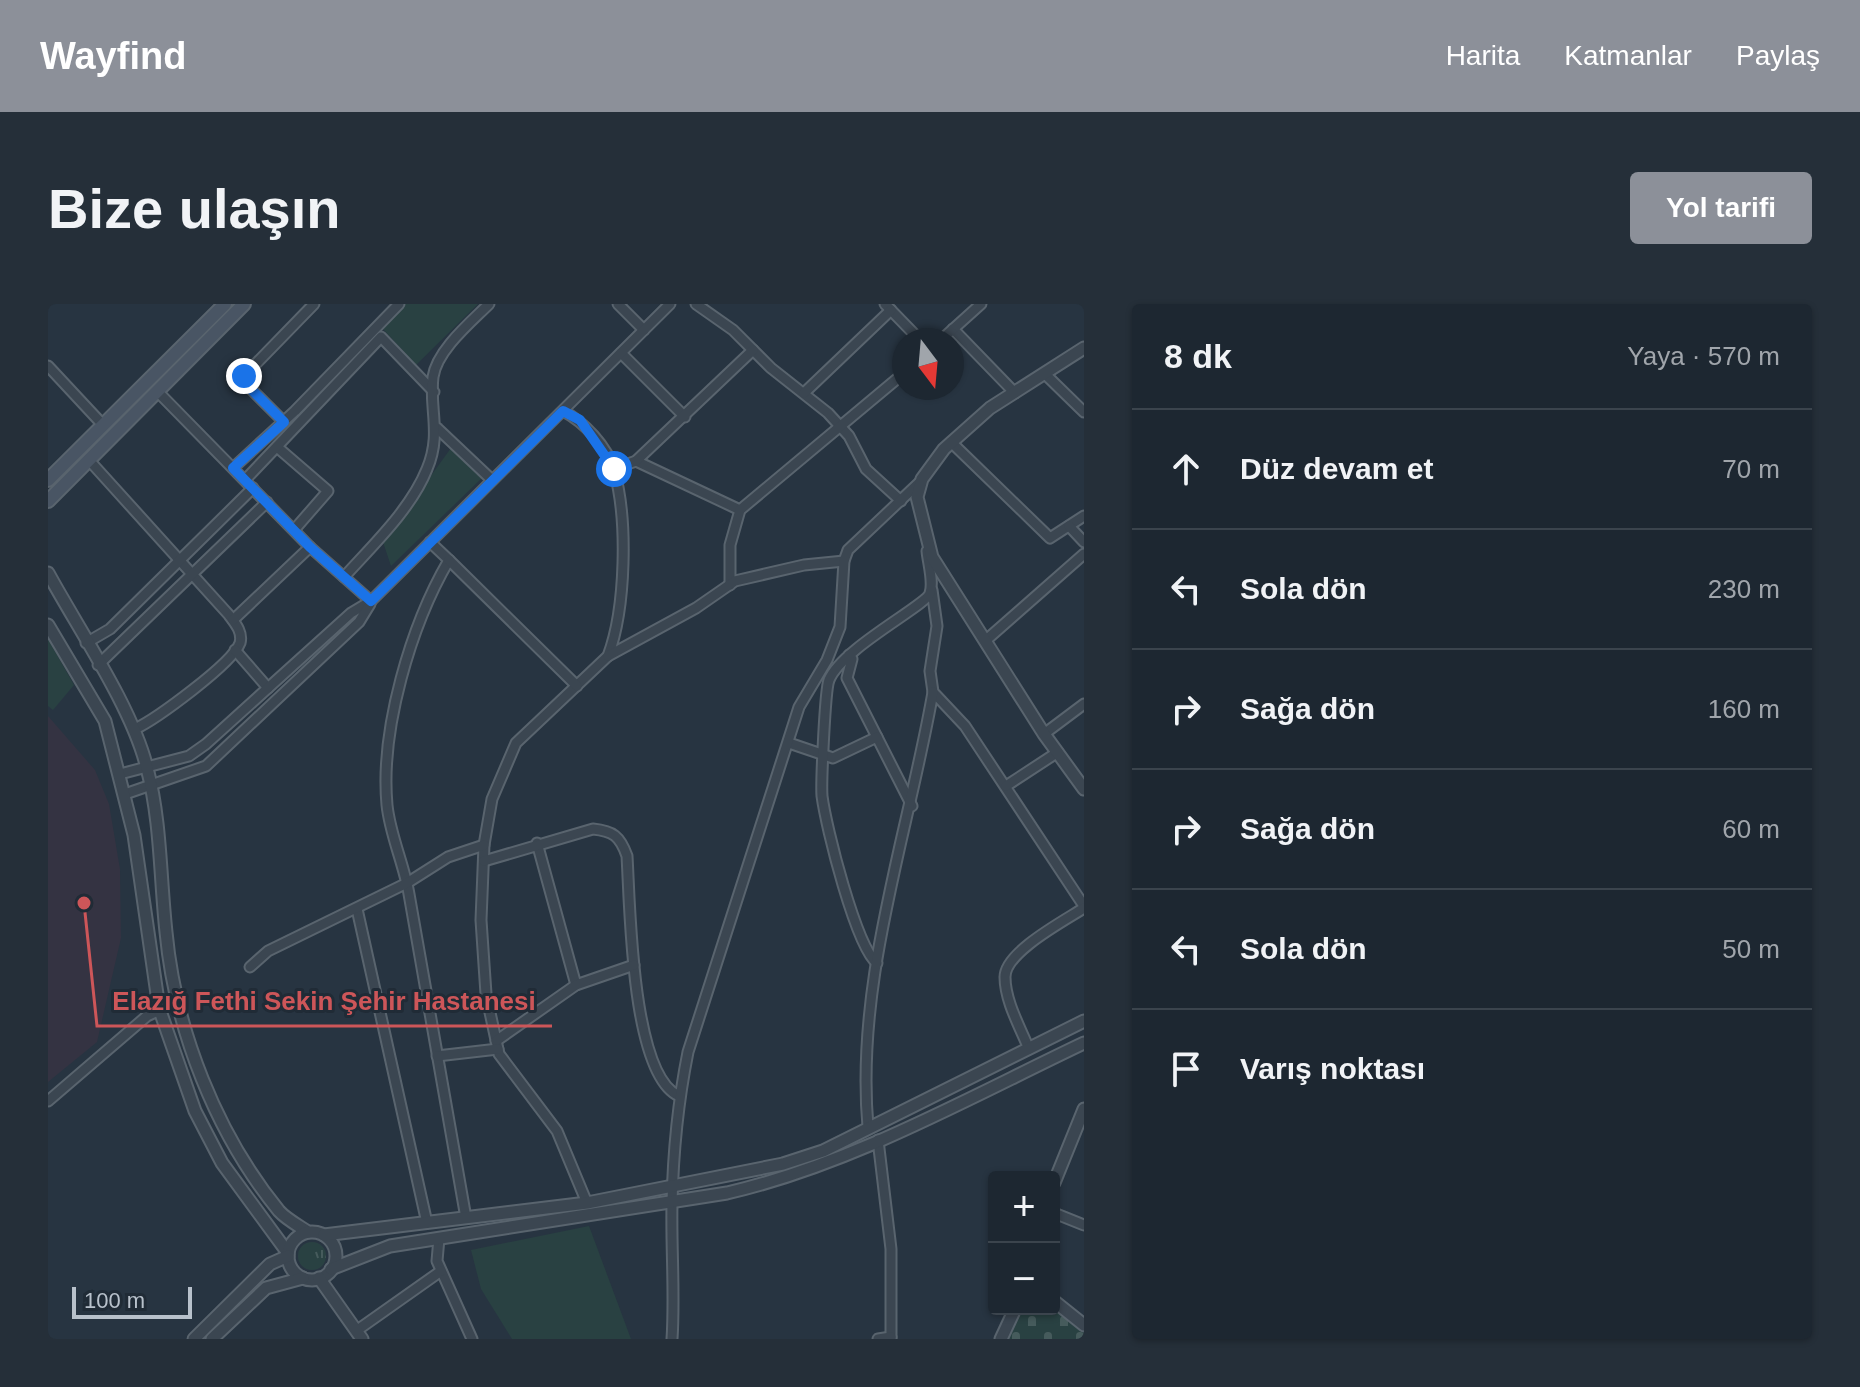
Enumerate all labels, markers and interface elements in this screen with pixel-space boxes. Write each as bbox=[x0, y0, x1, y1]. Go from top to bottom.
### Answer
text: Wayfind bbox=[40, 35, 186, 77]
text: Harita bbox=[1446, 40, 1520, 71]
text: Katmanlar bbox=[1564, 40, 1692, 71]
text: Paylaş bbox=[1736, 40, 1820, 71]
button: Yol tarifi bbox=[1630, 172, 1812, 244]
text: Bize ulaşın bbox=[48, 177, 341, 240]
north arrow bbox=[892, 328, 964, 400]
text: 8 dk bbox=[1164, 337, 1232, 375]
text: Yaya · 570 m bbox=[1627, 341, 1780, 371]
route end bbox=[226, 358, 262, 394]
icon: ahead bbox=[1164, 447, 1208, 491]
route start bbox=[596, 451, 632, 487]
text: Düz devam et bbox=[1240, 452, 1433, 485]
text: 70 m bbox=[1722, 454, 1780, 484]
icon: left bbox=[1164, 567, 1208, 611]
text: Sola dön bbox=[1240, 572, 1367, 605]
text: 230 m bbox=[1708, 574, 1780, 604]
icon: right bbox=[1164, 687, 1208, 731]
text: Sağa dön bbox=[1240, 692, 1375, 725]
text: 160 m bbox=[1708, 694, 1780, 724]
icon: right bbox=[1164, 807, 1208, 851]
text: Sağa dön bbox=[1240, 812, 1375, 845]
text: 60 m bbox=[1722, 814, 1780, 844]
icon: left bbox=[1164, 927, 1208, 971]
text: Sola dön bbox=[1240, 932, 1367, 965]
text: 50 m bbox=[1722, 934, 1780, 964]
callout: Elazığ Fethi Sekin Şehir Hastanesi bbox=[97, 976, 552, 1026]
text: Elazığ Fethi Sekin Şehir Hastanesi bbox=[112, 986, 536, 1016]
icon: arrive bbox=[1164, 1047, 1208, 1091]
text: Varış noktası bbox=[1240, 1052, 1425, 1085]
map controls bbox=[988, 1171, 1060, 1315]
button: + bbox=[988, 1171, 1060, 1243]
button: − bbox=[988, 1243, 1060, 1315]
scale bar bbox=[72, 1283, 192, 1319]
text: 100 m bbox=[84, 1288, 145, 1313]

